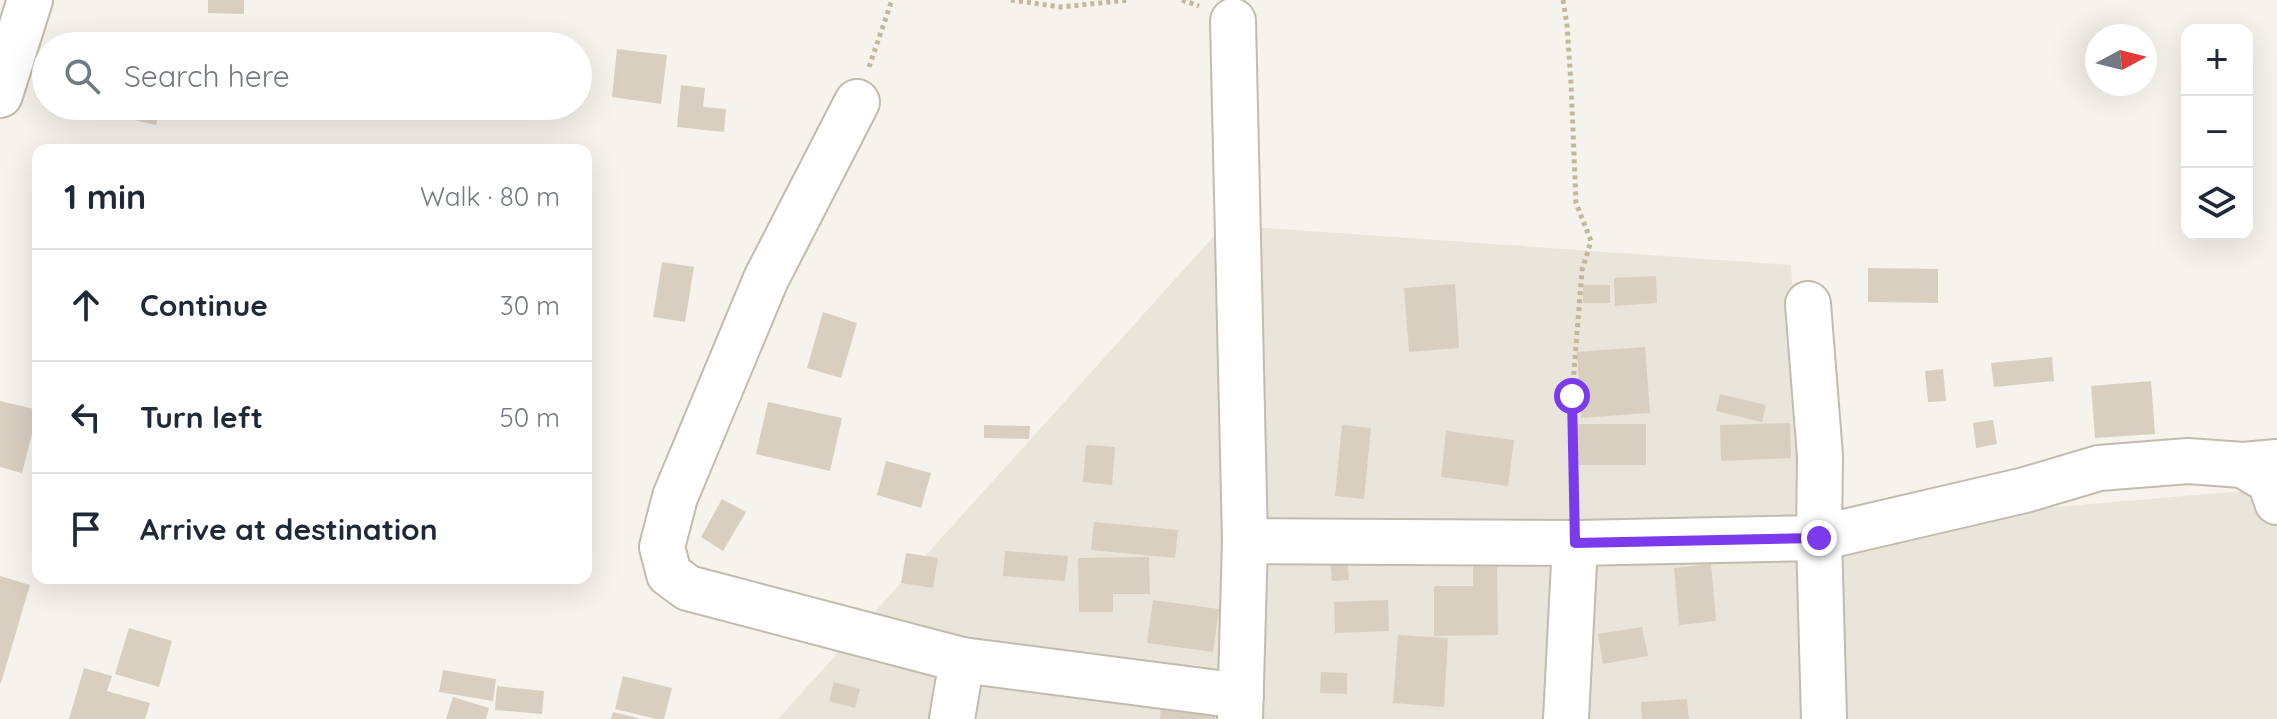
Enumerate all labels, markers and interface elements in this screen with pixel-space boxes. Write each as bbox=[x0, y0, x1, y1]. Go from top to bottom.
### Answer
north arrow bbox=[2085, 24, 2157, 96]
map controls bbox=[2181, 24, 2253, 240]
button: + bbox=[2181, 24, 2253, 96]
search box bbox=[32, 32, 592, 120]
icon: search bbox=[60, 54, 104, 98]
text: Search here bbox=[124, 57, 290, 95]
button: − bbox=[2181, 96, 2253, 168]
button: layers bbox=[2181, 168, 2253, 240]
text: 1 min bbox=[64, 175, 146, 218]
text: Walk · 80 m bbox=[420, 180, 560, 213]
icon: ahead bbox=[64, 283, 108, 327]
text: Continue bbox=[140, 286, 268, 324]
text: 30 m bbox=[500, 289, 560, 322]
route start bbox=[1554, 378, 1590, 414]
icon: left bbox=[64, 395, 108, 439]
text: Turn left bbox=[140, 398, 263, 436]
text: 50 m bbox=[500, 401, 560, 434]
icon: arrive bbox=[64, 507, 108, 551]
text: Arrive at destination bbox=[140, 510, 438, 548]
route end bbox=[1801, 520, 1837, 556]

